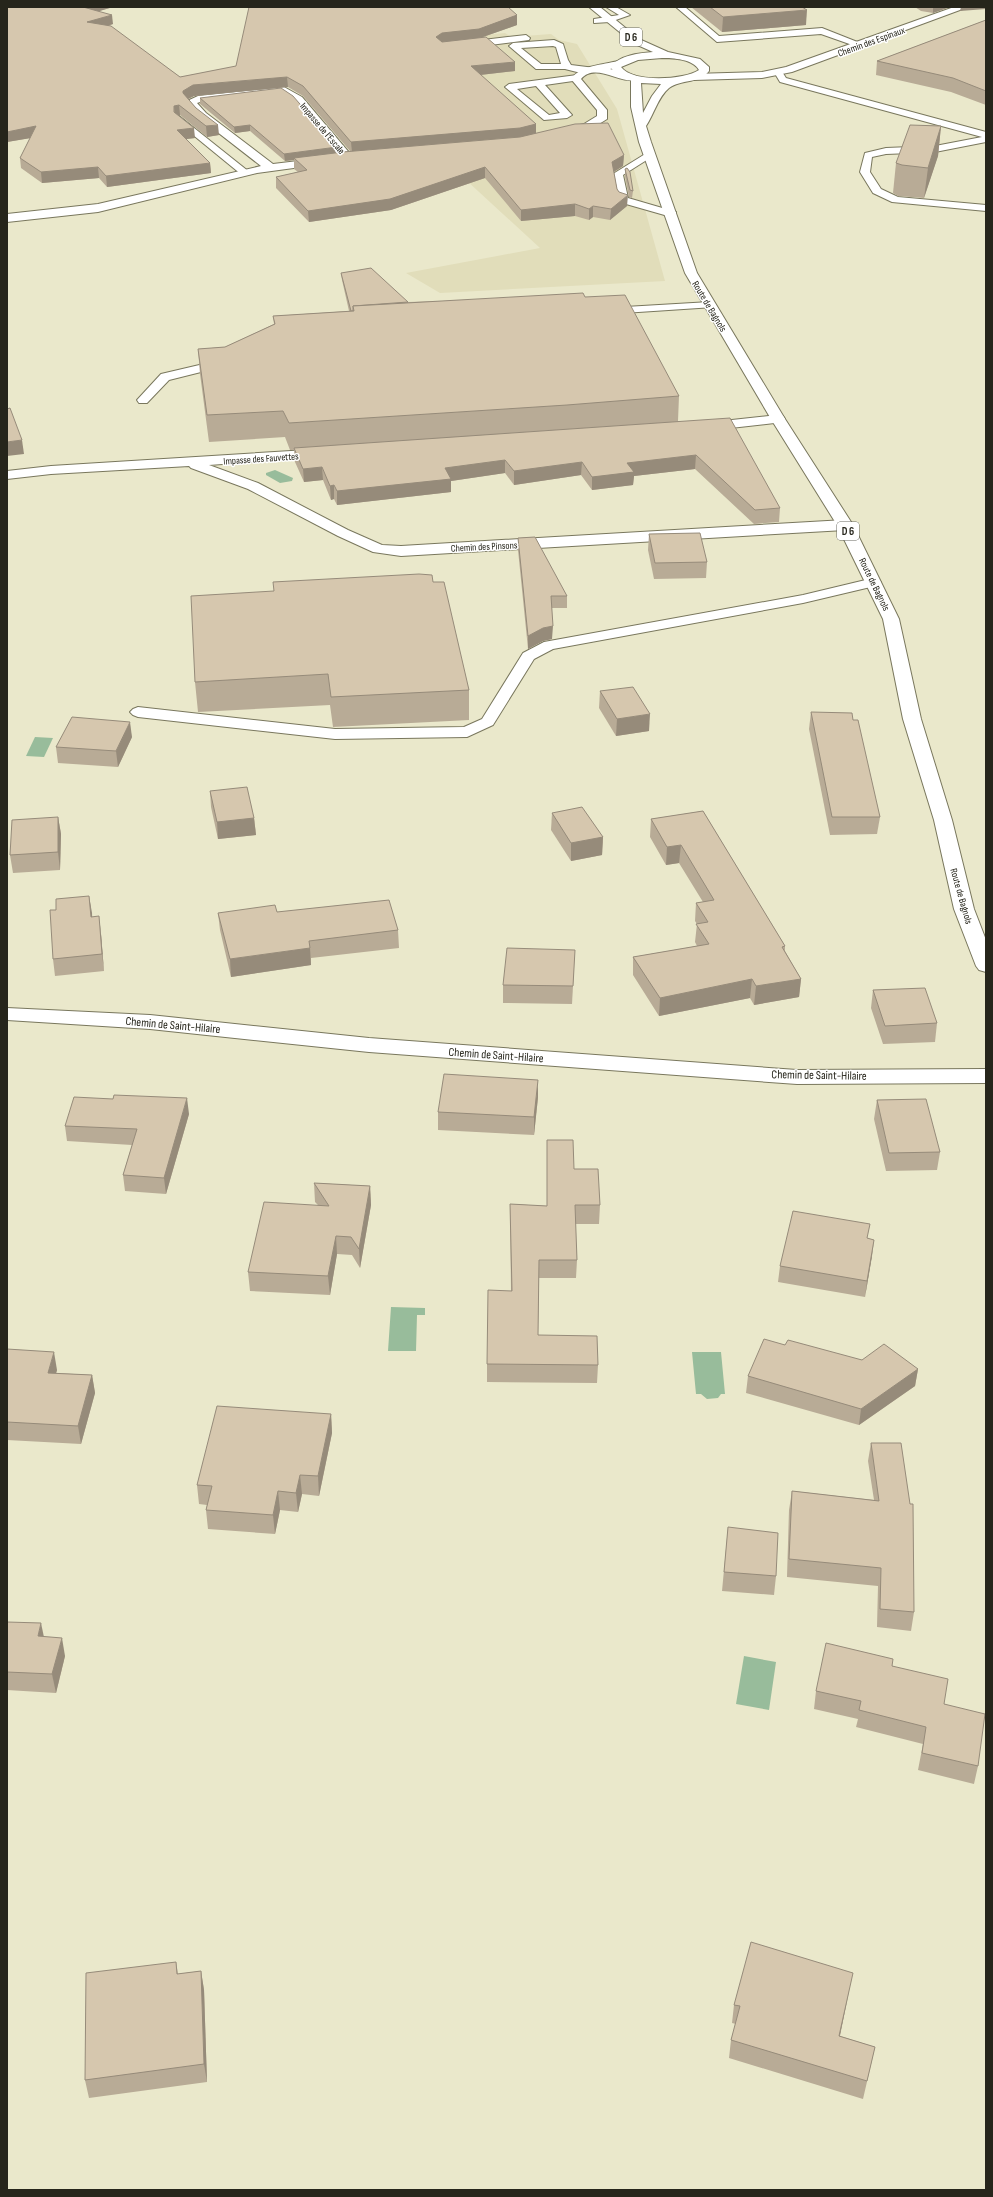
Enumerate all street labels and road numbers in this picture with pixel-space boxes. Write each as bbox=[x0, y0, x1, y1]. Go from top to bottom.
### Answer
street label: Chemin des Espinaux bbox=[836, 24, 907, 60]
road number: D 6 bbox=[620, 28, 642, 46]
street label: Impasse de l'Escale bbox=[297, 100, 347, 157]
street label: Route de Bagnols bbox=[689, 279, 729, 335]
street label: Impasse des Fauvettes bbox=[223, 450, 300, 468]
road number: D 6 bbox=[837, 522, 859, 540]
street label: Chemin des Pinsons bbox=[450, 539, 518, 555]
street label: Route de Bagnols bbox=[856, 556, 892, 613]
street label: Route de Bagnols bbox=[947, 867, 975, 926]
street label: Chemin de Saint-Hilaire bbox=[125, 1014, 221, 1037]
street label: Chemin de Saint-Hilaire bbox=[448, 1045, 544, 1066]
street label: Chemin de Saint-Hilaire bbox=[771, 1067, 867, 1084]

